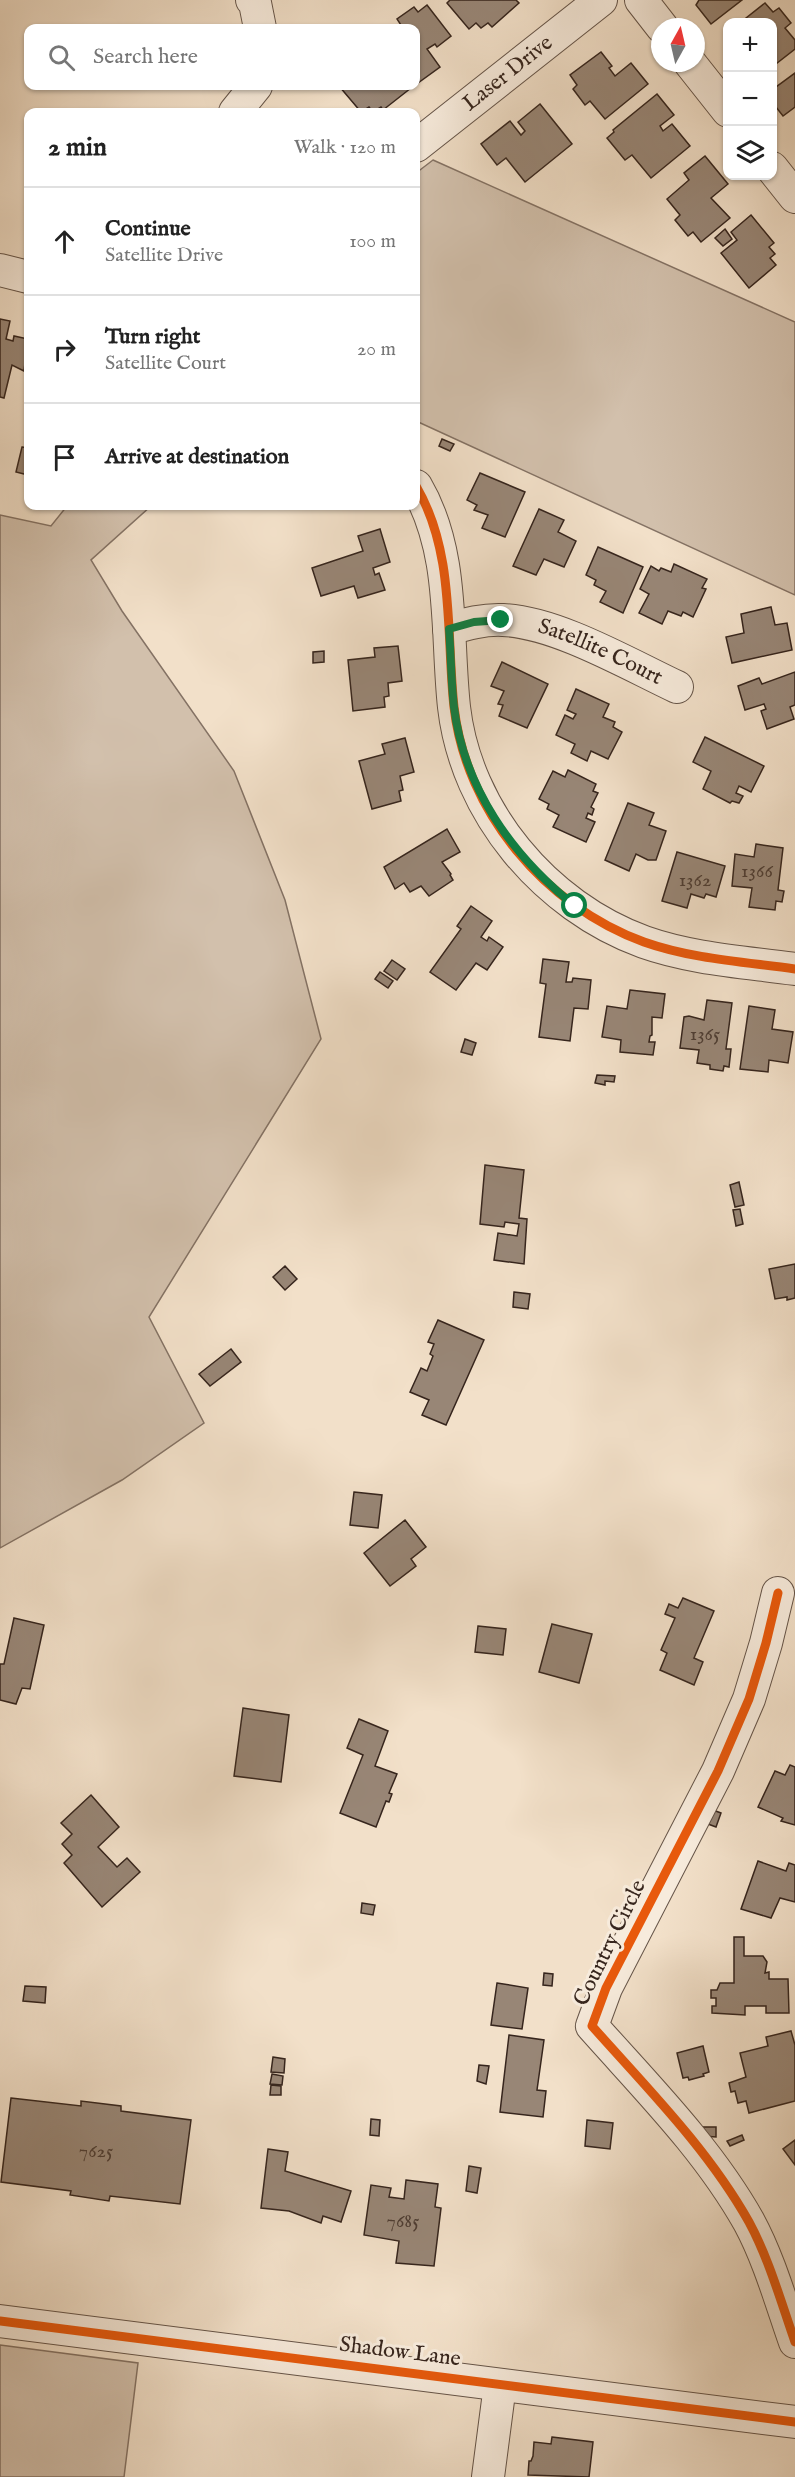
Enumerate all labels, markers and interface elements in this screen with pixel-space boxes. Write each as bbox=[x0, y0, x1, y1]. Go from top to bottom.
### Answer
north arrow bbox=[651, 18, 705, 72]
map controls bbox=[723, 18, 777, 180]
button: + bbox=[723, 18, 777, 72]
search box bbox=[24, 24, 420, 90]
street label: Laser Drive bbox=[457, 29, 559, 118]
icon: search bbox=[45, 41, 78, 74]
text: Search here bbox=[93, 43, 198, 71]
button: − bbox=[723, 72, 777, 126]
button: layers bbox=[723, 126, 777, 180]
text: 2 min bbox=[48, 131, 107, 164]
text: Walk · 120 m bbox=[294, 135, 396, 160]
text: Continue bbox=[105, 215, 191, 243]
icon: ahead bbox=[48, 225, 81, 258]
text: 100 m bbox=[349, 229, 396, 254]
text: Satellite Drive bbox=[105, 243, 223, 268]
text: Turn right bbox=[105, 323, 200, 351]
icon: right bbox=[48, 333, 81, 366]
text: 20 m bbox=[357, 337, 396, 362]
text: Satellite Court bbox=[105, 351, 226, 376]
icon: arrive bbox=[48, 441, 81, 474]
text: Arrive at destination bbox=[105, 443, 289, 471]
route end bbox=[487, 606, 513, 632]
street label: Satellite Court bbox=[535, 613, 667, 692]
house number: 1366 bbox=[741, 859, 773, 884]
house number: 1362 bbox=[679, 868, 711, 893]
route start bbox=[561, 892, 587, 918]
house number: 1365 bbox=[690, 1022, 720, 1047]
street label: Country Circle bbox=[567, 1875, 653, 2011]
house number: 7625 bbox=[79, 2139, 113, 2164]
house number: 7685 bbox=[387, 2209, 419, 2234]
street label: Shadow Lane bbox=[338, 2331, 462, 2373]

